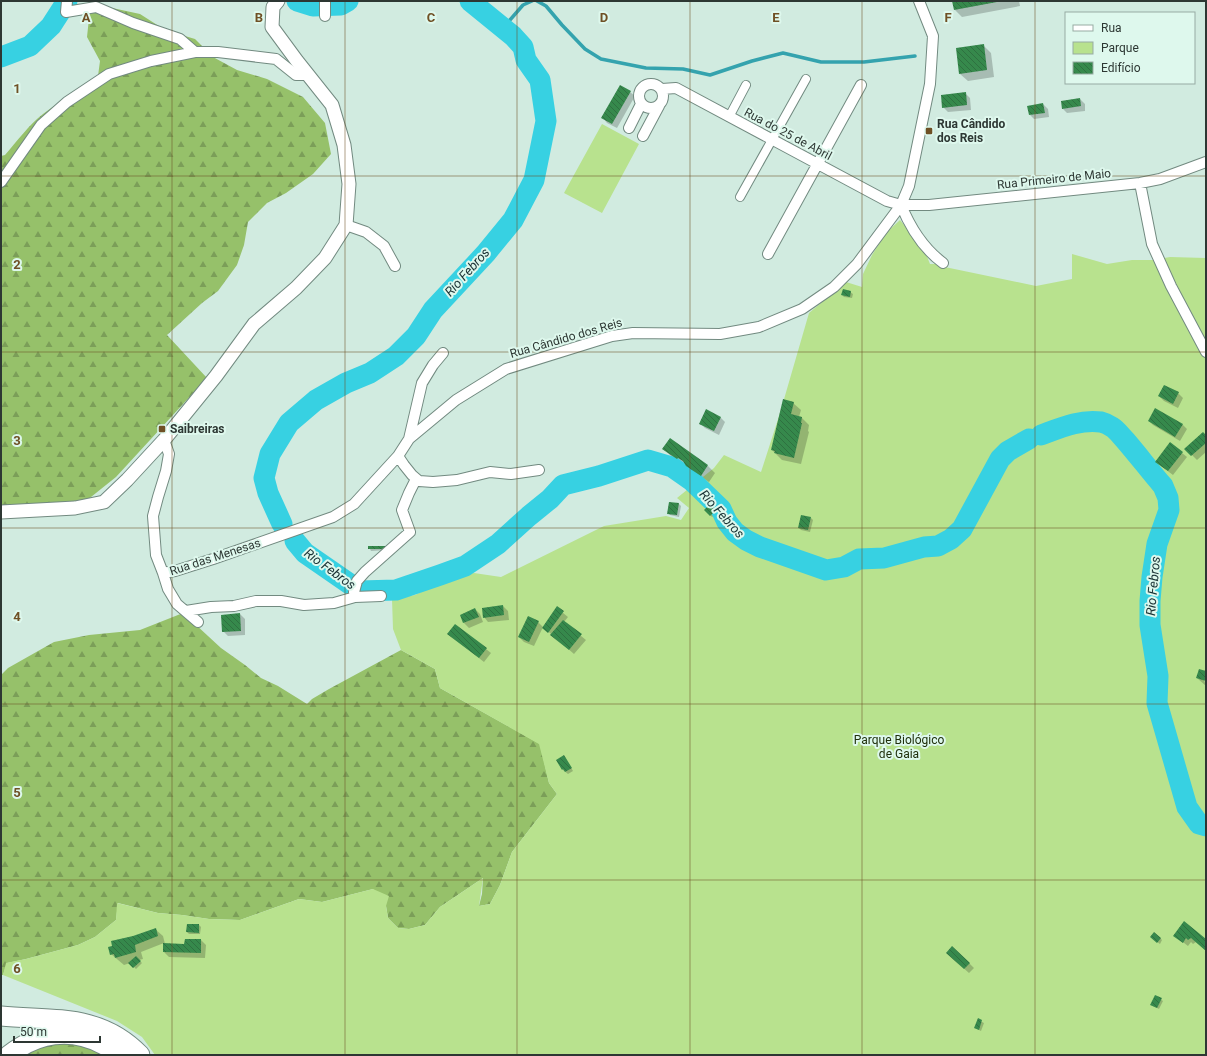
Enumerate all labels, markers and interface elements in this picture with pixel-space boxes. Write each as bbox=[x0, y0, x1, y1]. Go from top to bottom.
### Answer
text: A bbox=[82, 10, 91, 25]
text: B bbox=[255, 10, 263, 25]
text: C bbox=[427, 10, 436, 25]
text: D bbox=[600, 10, 608, 25]
text: E bbox=[772, 10, 780, 25]
text: F bbox=[944, 10, 952, 25]
legend bbox=[1065, 12, 1195, 84]
text: Rua bbox=[1101, 21, 1122, 35]
text: Parque bbox=[1101, 41, 1139, 55]
text: Edifício bbox=[1101, 61, 1141, 75]
text: 1 bbox=[13, 81, 21, 96]
street label: Rua do 25 de Abril bbox=[742, 105, 834, 163]
place label: Rua Cândido dos Reis bbox=[937, 117, 1006, 145]
marker: Rua Cândido dos Reis bbox=[924, 126, 934, 136]
street label: Rua Primeiro de Maio bbox=[996, 166, 1112, 192]
water label: Rio Febros bbox=[441, 244, 493, 299]
text: 2 bbox=[13, 257, 21, 272]
street label: Rua Cândido dos Reis bbox=[508, 315, 624, 361]
place label: Saibreiras bbox=[170, 422, 224, 436]
marker: Saibreiras bbox=[157, 424, 167, 434]
text: 3 bbox=[13, 433, 21, 448]
water label: Rio Febros bbox=[696, 487, 748, 542]
street label: Rua das Menesas bbox=[168, 536, 262, 578]
water label: Rio Febros bbox=[301, 545, 359, 593]
water label: Rio Febros bbox=[1143, 555, 1163, 616]
text: 4 bbox=[13, 609, 21, 624]
park label: Parque Biológico de Gaia bbox=[854, 733, 944, 761]
text: 5 bbox=[13, 785, 21, 800]
text: 6 bbox=[13, 961, 21, 976]
scale bar bbox=[14, 1018, 100, 1044]
text: 50 m bbox=[20, 1025, 47, 1039]

